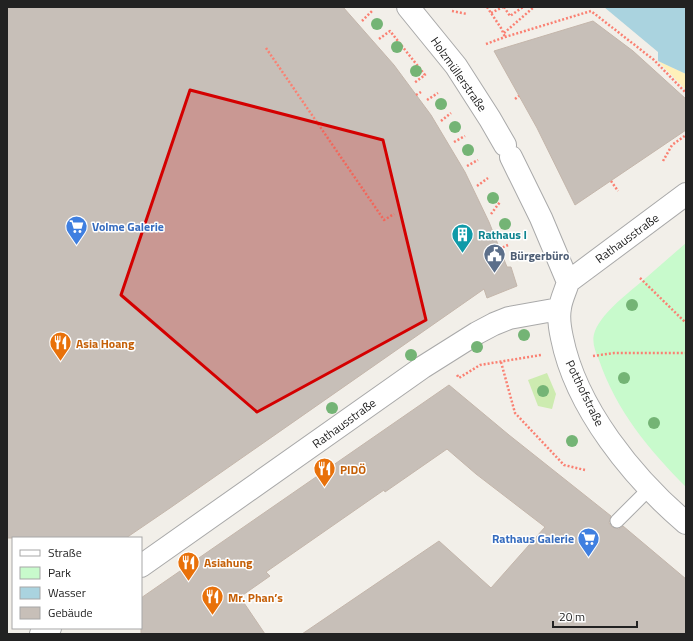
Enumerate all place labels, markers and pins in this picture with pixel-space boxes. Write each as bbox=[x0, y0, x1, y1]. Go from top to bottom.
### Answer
supermarket icon: Volme Galerie bbox=[63, 213, 89, 246]
place label: Volme Galerie bbox=[92, 217, 164, 236]
building icon: Rathaus I bbox=[450, 221, 476, 254]
place label: Rathaus I bbox=[478, 225, 527, 244]
public building icon: Bürgerbüro bbox=[482, 242, 508, 275]
place label: Bürgerbüro bbox=[510, 246, 569, 265]
restaurant icon: Asia Hoang bbox=[47, 330, 73, 363]
place label: Asia Hoang bbox=[76, 334, 135, 353]
restaurant icon: PIDÖ bbox=[311, 456, 337, 489]
place label: PIDÖ bbox=[340, 460, 366, 479]
supermarket icon: Rathaus Galerie bbox=[576, 525, 602, 558]
place label: Rathaus Galerie bbox=[492, 529, 574, 548]
restaurant icon: Asiahung bbox=[176, 549, 202, 582]
place label: Asiahung bbox=[204, 553, 253, 572]
restaurant icon: Mr. Phan’s bbox=[200, 584, 226, 617]
place label: Mr. Phan’s bbox=[228, 588, 283, 607]

